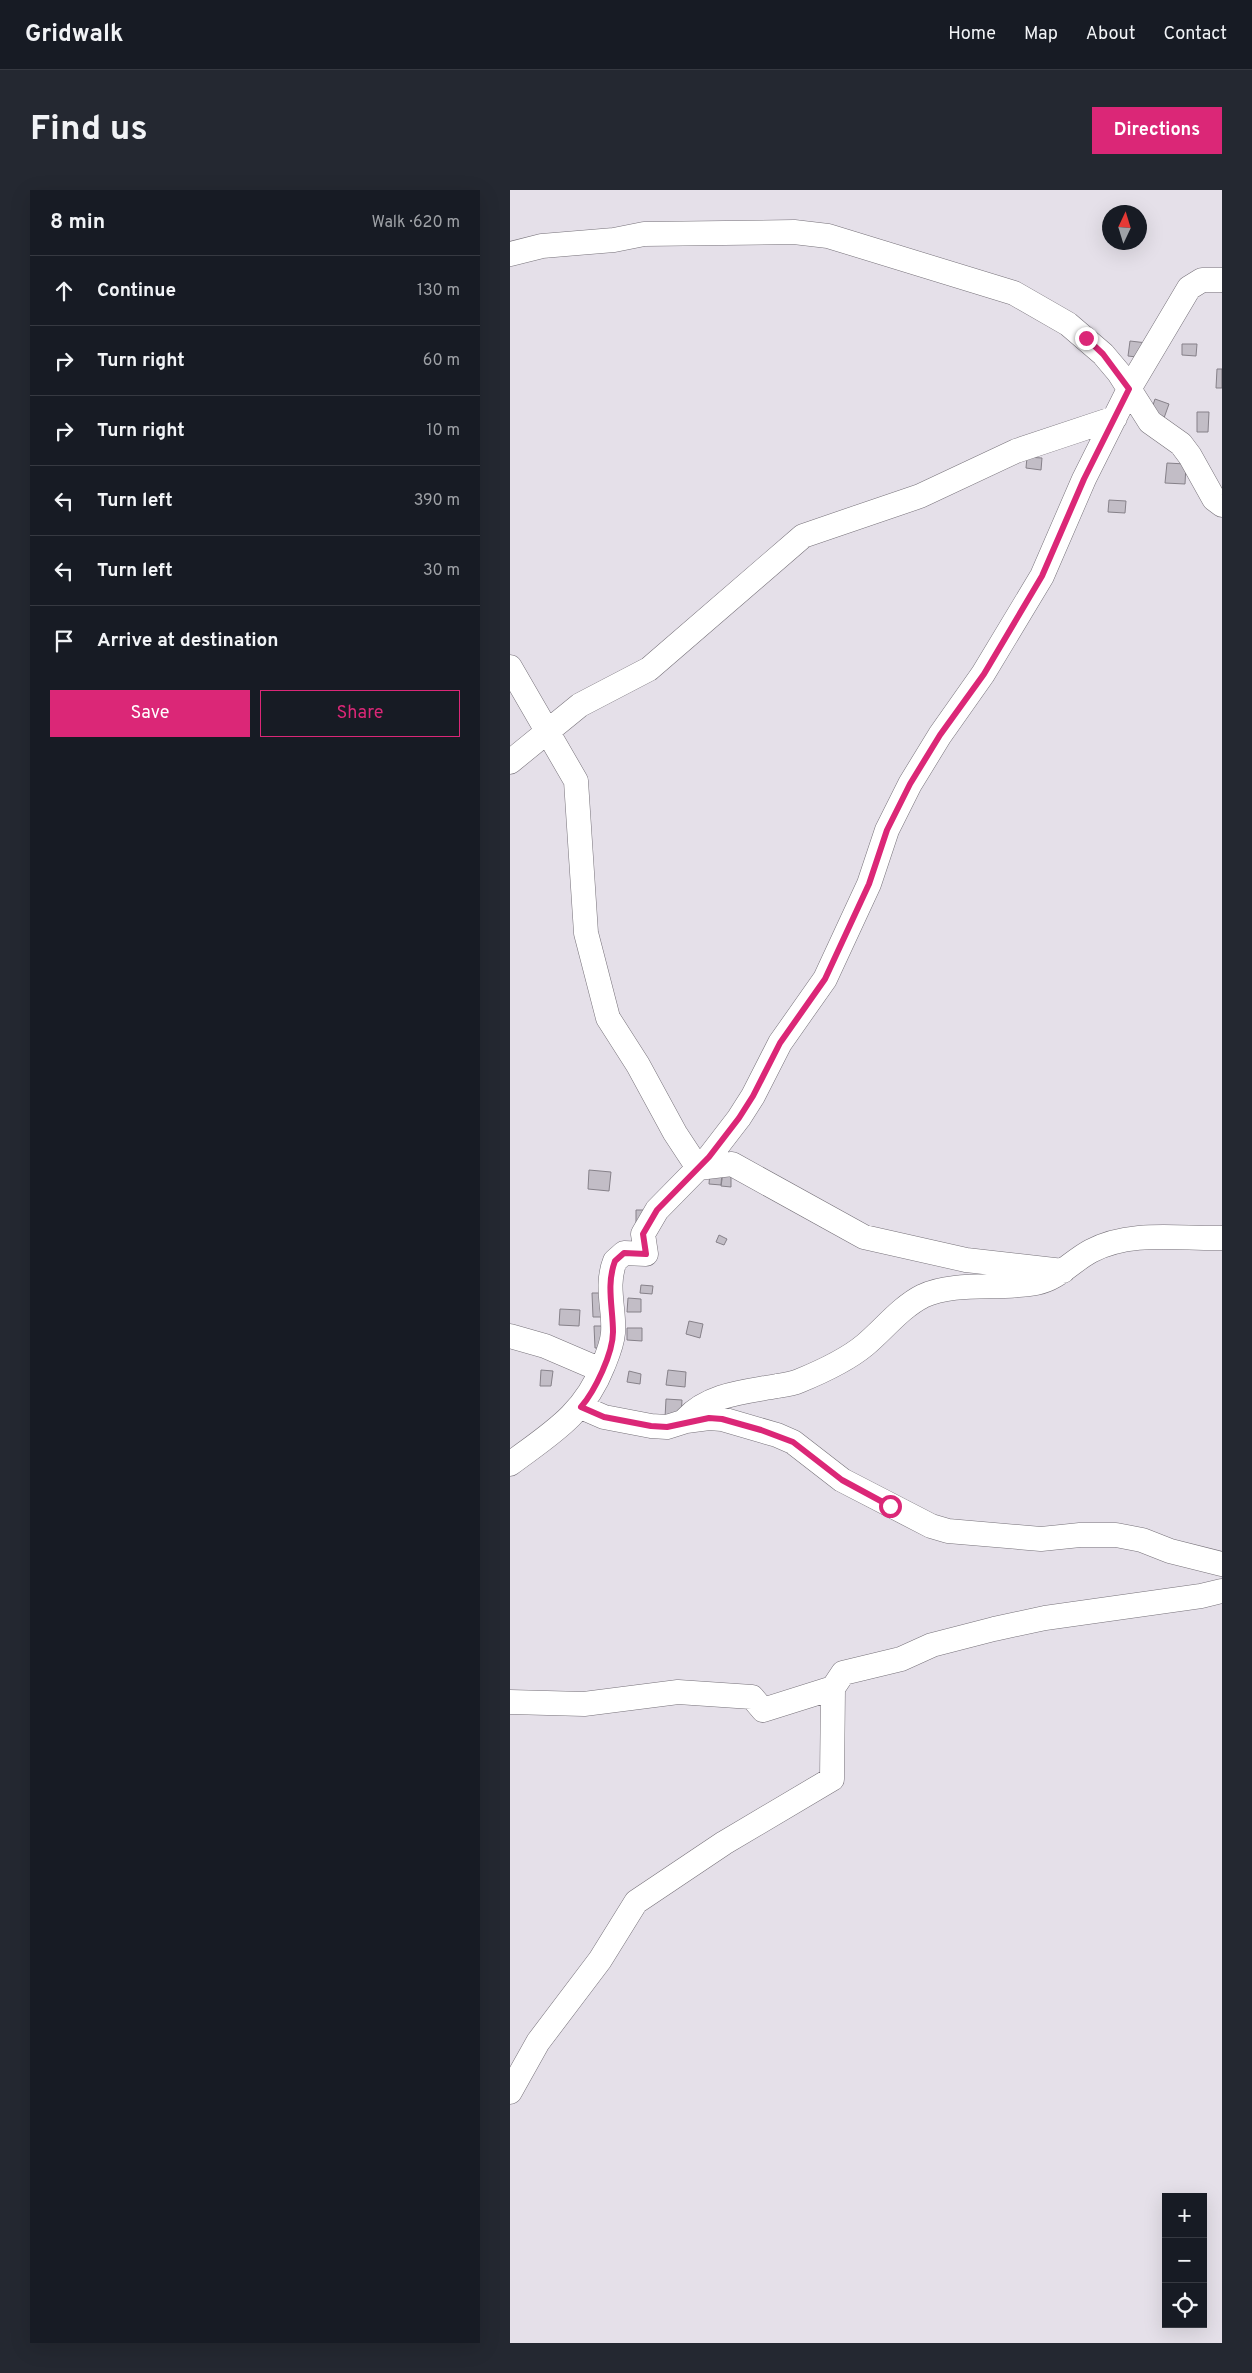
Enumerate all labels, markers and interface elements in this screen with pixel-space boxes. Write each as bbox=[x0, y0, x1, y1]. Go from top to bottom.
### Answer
text: Gridwalk bbox=[25, 20, 123, 50]
text: Home bbox=[948, 23, 996, 46]
text: Map bbox=[1024, 23, 1058, 46]
text: About bbox=[1086, 23, 1135, 46]
text: Contact bbox=[1163, 23, 1227, 46]
button: Directions bbox=[1092, 107, 1222, 154]
text: Find us bbox=[30, 108, 148, 152]
north arrow bbox=[1102, 205, 1147, 250]
text: 8 min bbox=[50, 209, 105, 236]
text: Walk · 620 m bbox=[371, 213, 460, 233]
icon: ahead bbox=[50, 277, 78, 305]
text: Continue bbox=[97, 279, 176, 303]
text: 130 m bbox=[417, 281, 460, 301]
route end bbox=[1075, 327, 1098, 350]
icon: right bbox=[50, 347, 78, 375]
text: Turn right bbox=[97, 349, 185, 373]
text: 60 m bbox=[423, 351, 460, 371]
icon: right bbox=[50, 417, 78, 445]
text: Turn right bbox=[97, 419, 185, 443]
text: 10 m bbox=[426, 421, 460, 441]
icon: left bbox=[50, 487, 78, 515]
text: Turn left bbox=[97, 489, 173, 513]
text: 390 m bbox=[414, 491, 460, 511]
icon: left bbox=[50, 557, 78, 585]
text: Turn left bbox=[97, 559, 173, 583]
text: 30 m bbox=[423, 561, 460, 581]
icon: arrive bbox=[50, 627, 78, 655]
text: Arrive at destination bbox=[97, 629, 278, 653]
button: Save bbox=[50, 690, 250, 737]
button: Share bbox=[260, 690, 460, 737]
route start bbox=[879, 1495, 902, 1518]
map controls bbox=[1162, 2193, 1207, 2328]
button: + bbox=[1162, 2193, 1207, 2238]
button: − bbox=[1162, 2238, 1207, 2283]
button: locate bbox=[1162, 2283, 1207, 2328]

